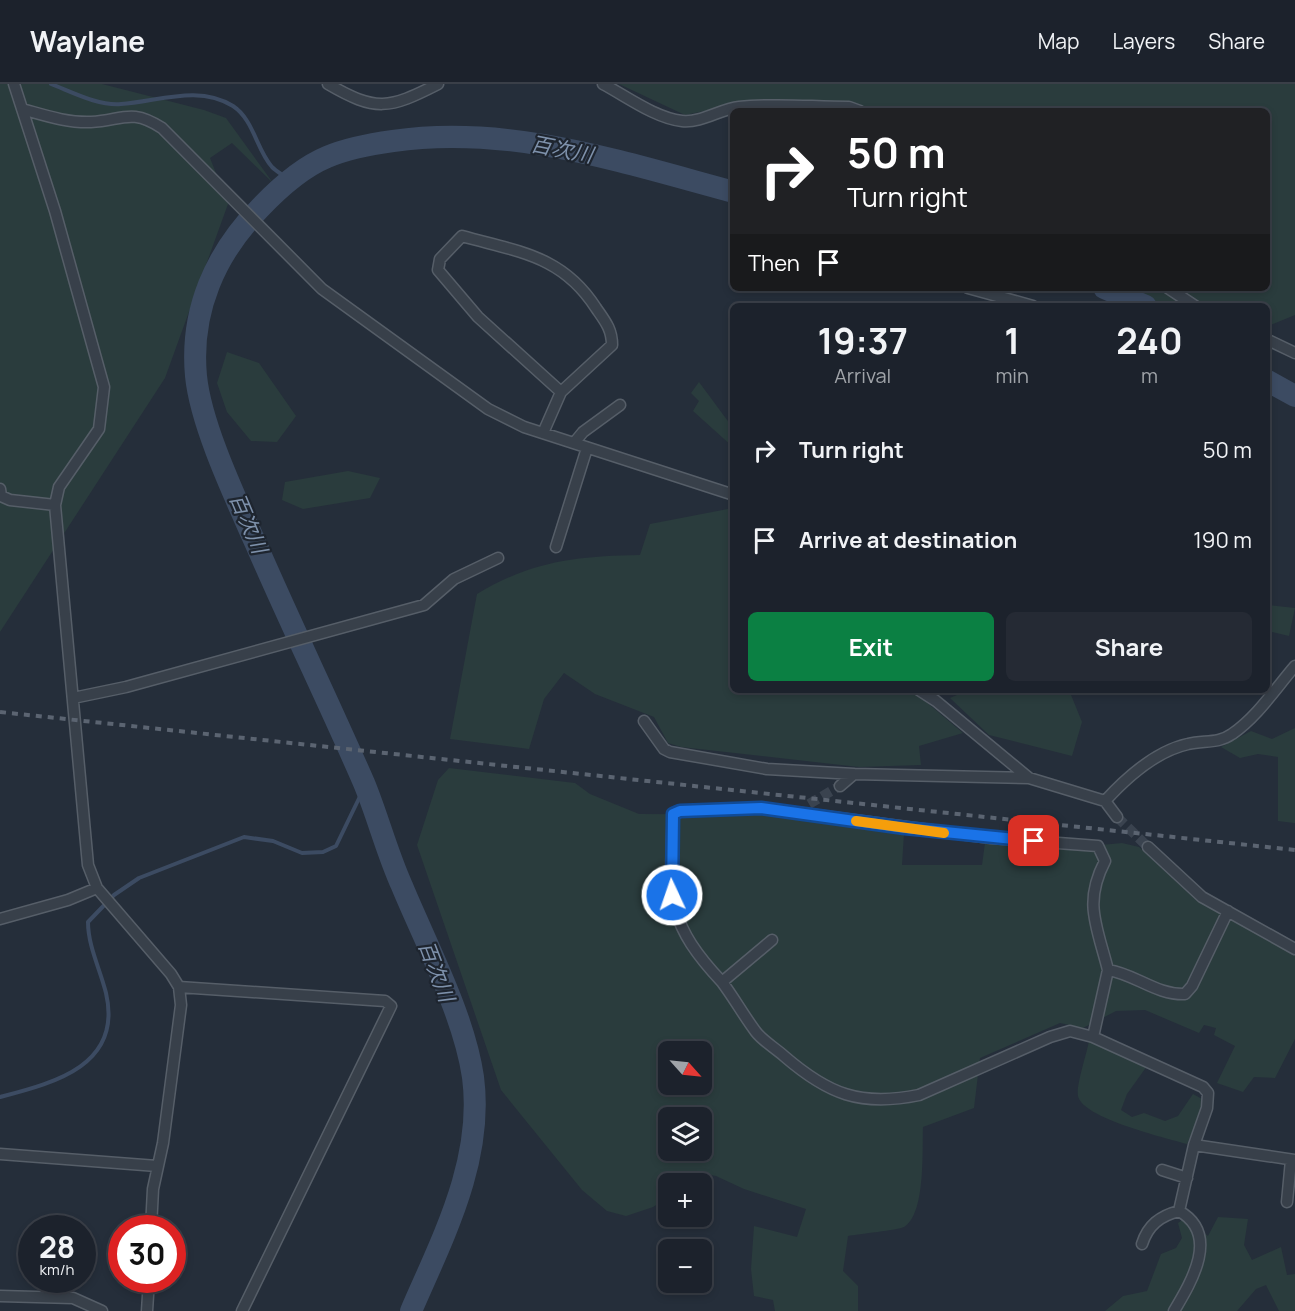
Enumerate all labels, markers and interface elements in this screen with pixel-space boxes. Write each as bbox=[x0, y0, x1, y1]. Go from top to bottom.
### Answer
text: Waylane bbox=[30, 22, 145, 60]
text: Map bbox=[1038, 27, 1079, 55]
text: Layers bbox=[1112, 27, 1175, 55]
text: Share bbox=[1208, 27, 1265, 55]
text: 50 m bbox=[847, 123, 945, 181]
water label: 百次川 bbox=[528, 129, 598, 169]
icon: right bbox=[748, 132, 826, 210]
text: Turn right bbox=[847, 178, 968, 215]
icon: arrive bbox=[812, 246, 845, 279]
text: Then bbox=[748, 248, 800, 278]
text: 19:37 bbox=[817, 316, 908, 365]
text: 1 bbox=[1004, 316, 1020, 365]
text: 240 bbox=[1116, 316, 1183, 365]
text: Arrival bbox=[834, 362, 891, 389]
text: min bbox=[995, 362, 1029, 389]
text: m bbox=[1141, 362, 1158, 389]
icon: right bbox=[748, 434, 781, 467]
text: Turn right bbox=[799, 435, 904, 465]
text: 50 m bbox=[1203, 435, 1252, 465]
water label: 百次川 bbox=[224, 489, 275, 559]
icon: arrive bbox=[748, 524, 781, 557]
text: Arrive at destination bbox=[799, 525, 1017, 555]
text: 190 m bbox=[1193, 525, 1252, 555]
button: Exit bbox=[748, 612, 994, 681]
button: Share bbox=[1006, 612, 1252, 681]
pin bbox=[1008, 815, 1059, 866]
icon: arrive bbox=[1017, 824, 1050, 857]
position arrow bbox=[640, 863, 704, 927]
water label: 百次川 bbox=[413, 937, 462, 1007]
north arrow bbox=[658, 1041, 712, 1095]
map controls bbox=[658, 1041, 712, 1293]
button: layers bbox=[658, 1107, 712, 1161]
button: + bbox=[658, 1173, 712, 1227]
speed limit sign: 30 bbox=[108, 1215, 186, 1293]
text: 28 bbox=[39, 1226, 75, 1267]
button: − bbox=[658, 1239, 712, 1293]
text: km/h bbox=[40, 1259, 74, 1280]

